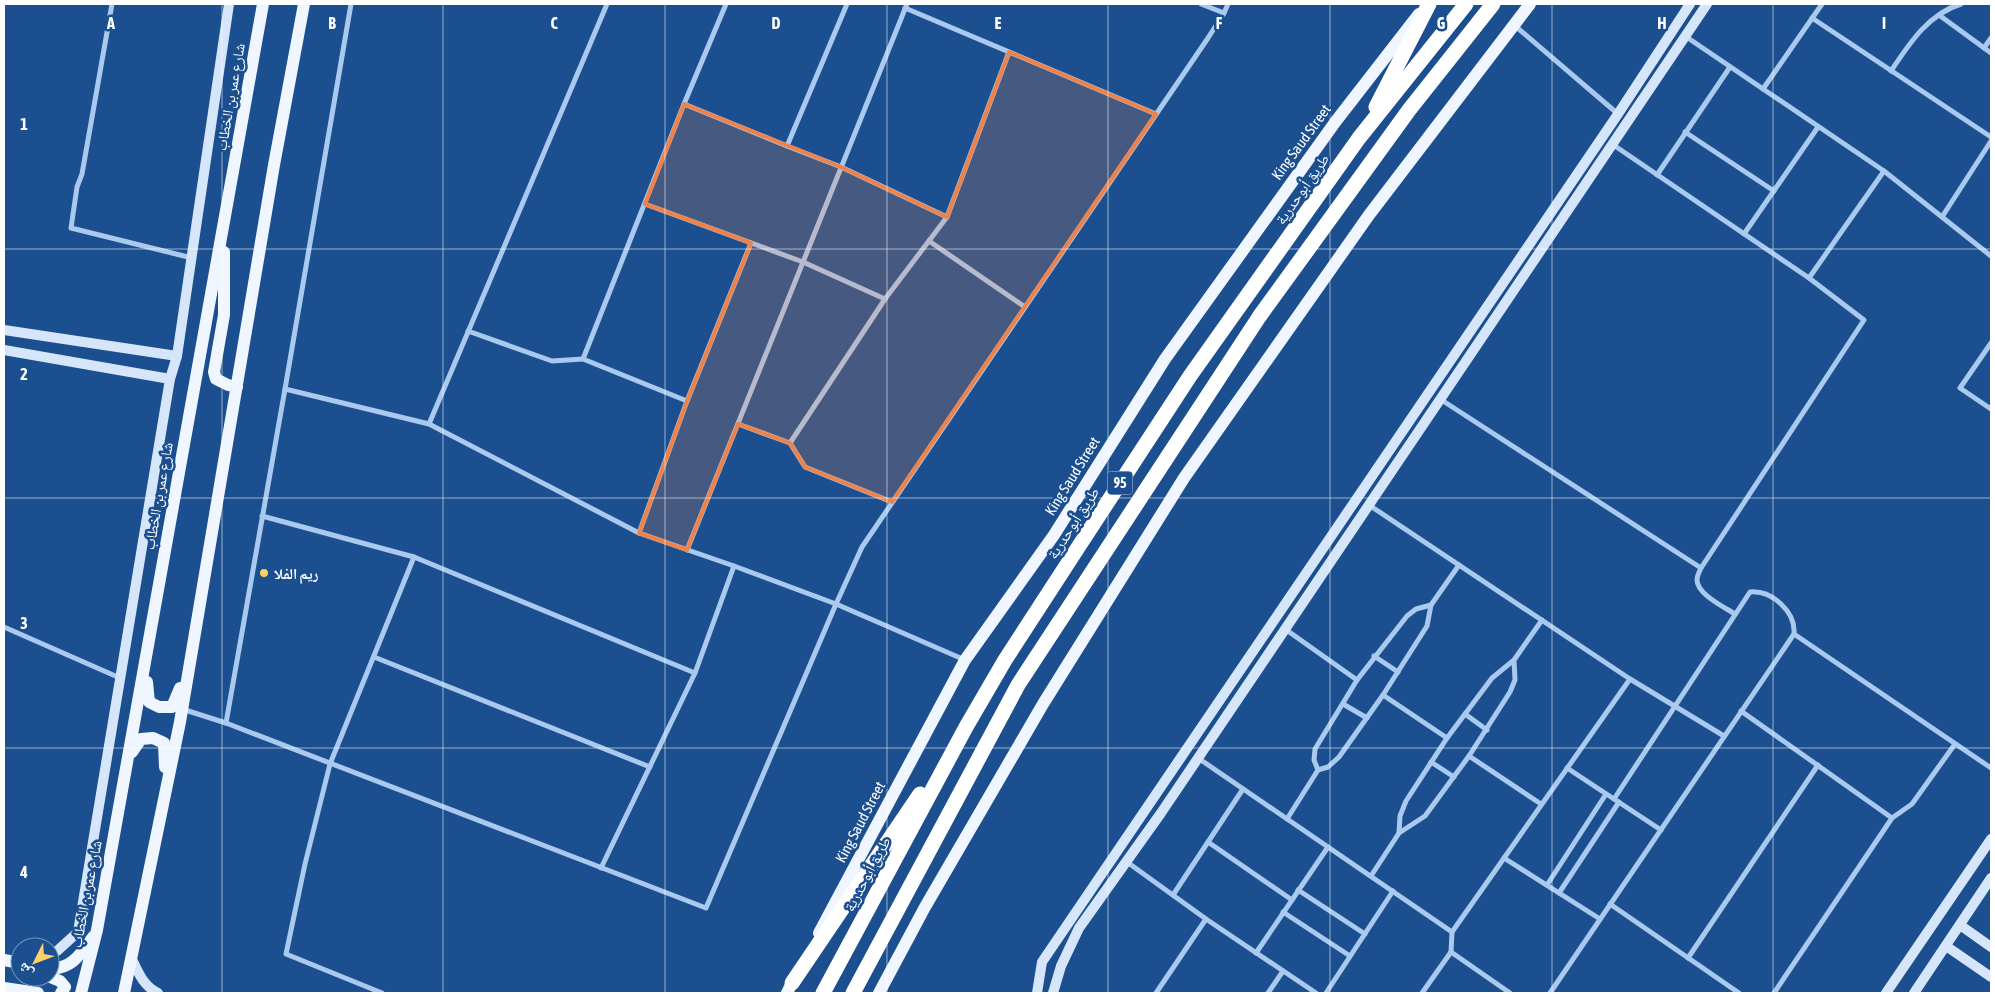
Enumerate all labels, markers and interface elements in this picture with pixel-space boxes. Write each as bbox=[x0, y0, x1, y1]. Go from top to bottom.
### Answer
text: A bbox=[106, 14, 115, 32]
text: B bbox=[328, 14, 336, 32]
text: C bbox=[550, 14, 558, 32]
text: D bbox=[772, 14, 781, 32]
text: E bbox=[995, 14, 1002, 32]
text: F bbox=[1216, 14, 1223, 32]
text: G bbox=[1437, 14, 1446, 32]
text: H bbox=[1657, 14, 1667, 32]
text: I bbox=[1882, 14, 1886, 32]
street label: شارع عمر بن الخطاب bbox=[212, 42, 250, 152]
street label: King Saud Street bbox=[1268, 101, 1334, 183]
text: 1 bbox=[20, 115, 28, 133]
street label: طريق أبوحدرية bbox=[1272, 151, 1334, 229]
text: 2 bbox=[20, 365, 28, 383]
street label: King Saud Street bbox=[1041, 434, 1103, 518]
street label: شارع عمر بن الخطاب bbox=[140, 441, 178, 551]
road number: 95 bbox=[1108, 472, 1132, 494]
street label: طريق أبوحدرية bbox=[1044, 484, 1104, 563]
place label: ريم الفلا bbox=[274, 565, 319, 584]
marker: ريم الفلا bbox=[258, 567, 270, 579]
text: 3 bbox=[20, 614, 28, 632]
street label: King Saud Street bbox=[832, 779, 888, 865]
street label: طريق أبوحدرية bbox=[840, 834, 896, 915]
street label: شارع عمر بن الخطاب bbox=[67, 839, 107, 949]
text: 4 bbox=[19, 863, 28, 881]
north arrow bbox=[10, 937, 60, 987]
text: ش bbox=[14, 959, 37, 982]

